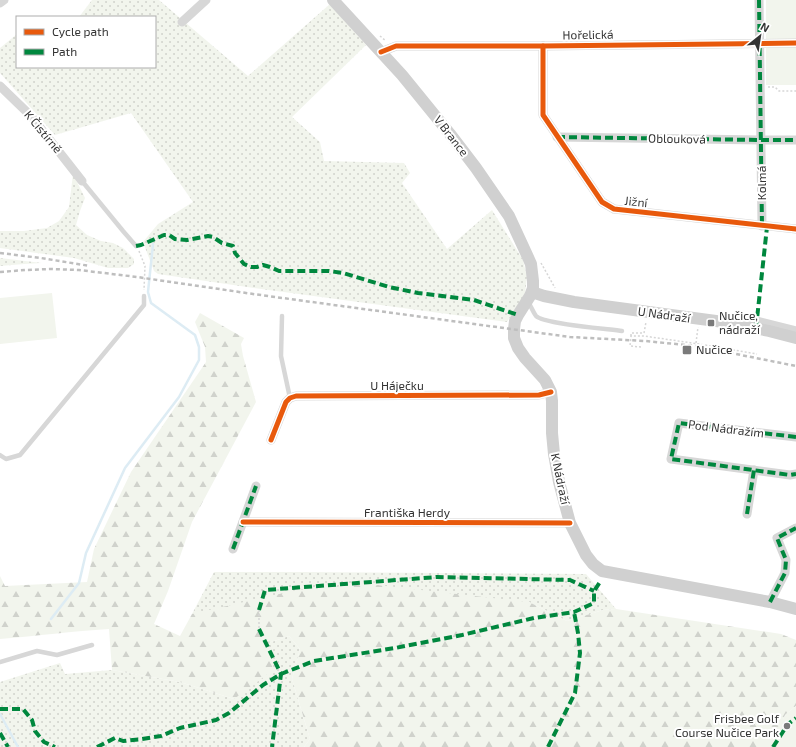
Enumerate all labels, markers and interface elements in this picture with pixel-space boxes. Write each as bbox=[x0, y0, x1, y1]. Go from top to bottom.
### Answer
legend bbox=[16, 16, 156, 68]
north arrow bbox=[740, 16, 780, 56]
text: N bbox=[759, 19, 772, 35]
text: Cycle path bbox=[52, 24, 109, 38]
street label: Hořelická bbox=[562, 27, 614, 41]
text: Path bbox=[52, 44, 77, 58]
street label: K Čistírně bbox=[22, 107, 66, 156]
street label: V Brance bbox=[432, 112, 472, 159]
street label: Oblouková bbox=[648, 130, 706, 146]
street label: Kolmá bbox=[754, 166, 768, 200]
street label: Jižní bbox=[624, 193, 649, 209]
street label: U Nádraží bbox=[637, 303, 692, 325]
place label: Nučice, nádraží bbox=[719, 308, 761, 336]
marker: Nučice, nádraží bbox=[706, 318, 716, 328]
place label: Nučice bbox=[696, 342, 732, 356]
marker: Nučice bbox=[681, 344, 693, 356]
street label: U Háječku bbox=[370, 378, 424, 393]
street label: Pod Nádražím bbox=[687, 416, 765, 440]
street label: K Nádraží bbox=[549, 452, 573, 507]
street label: Františka Herdy bbox=[364, 505, 451, 519]
place label: Frisbee Golf Course Nučice Park bbox=[675, 711, 779, 739]
marker: Frisbee Golf Course Nučice Park bbox=[782, 721, 792, 731]

